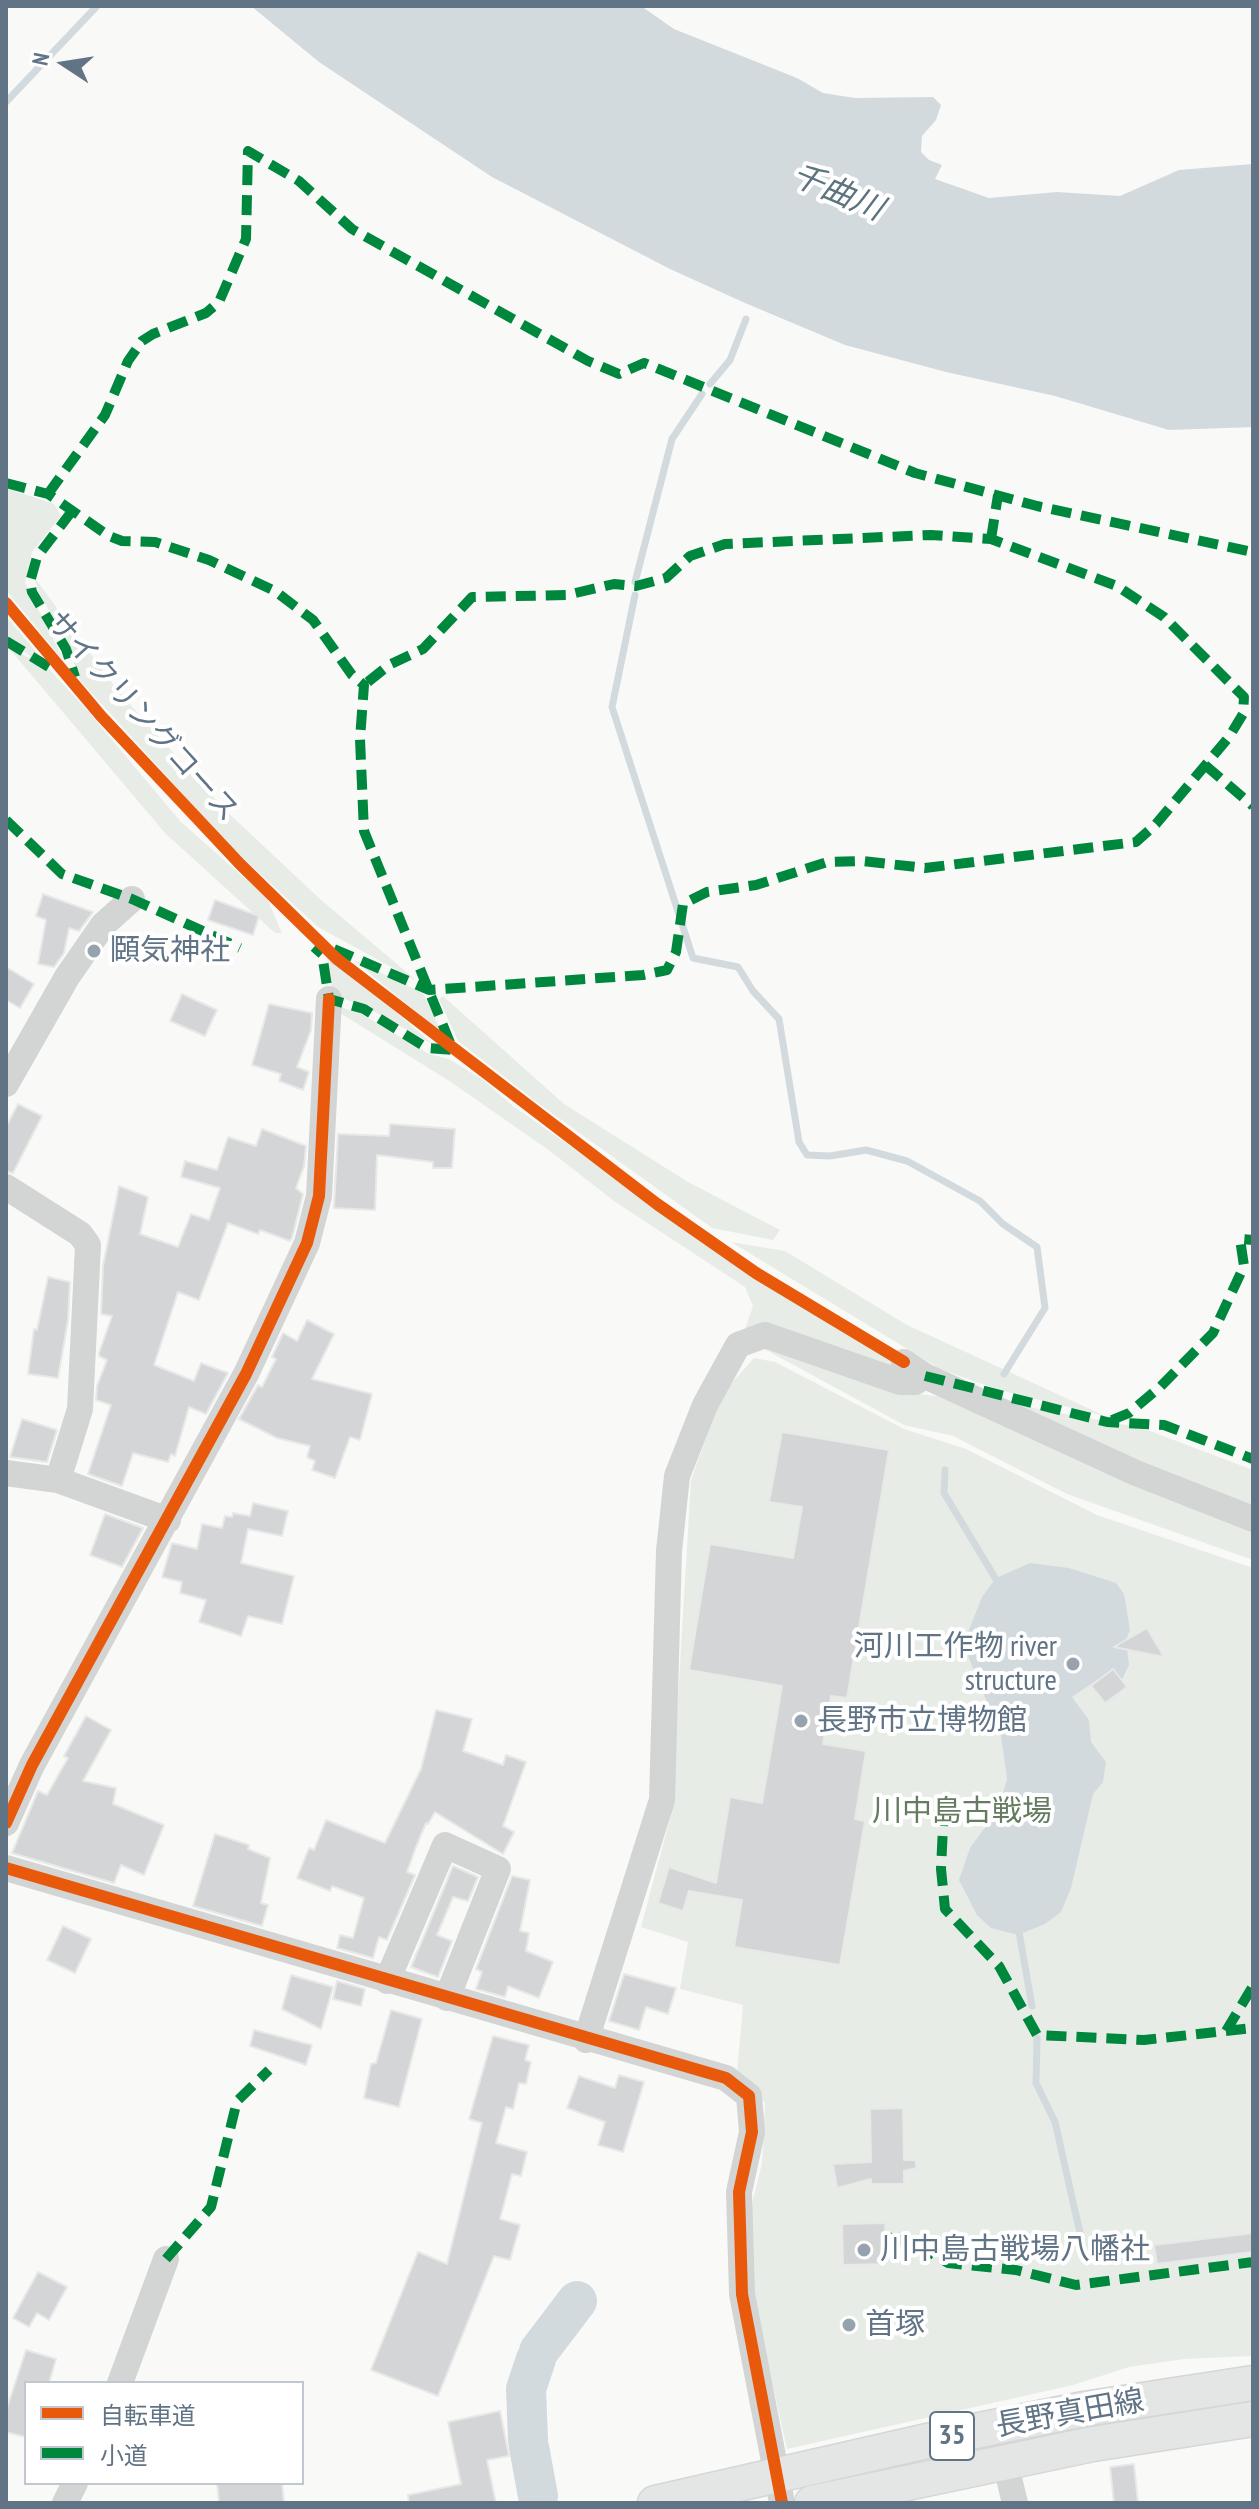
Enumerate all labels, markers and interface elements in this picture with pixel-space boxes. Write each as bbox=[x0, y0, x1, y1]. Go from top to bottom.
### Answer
north arrow bbox=[24, 24, 104, 104]
text: N bbox=[26, 50, 55, 68]
water label: 千曲川 bbox=[785, 157, 889, 229]
street label: サイクリングコース bbox=[38, 605, 246, 829]
place label: 頥気神社 bbox=[110, 933, 230, 969]
marker: 頥気神社 bbox=[85, 942, 103, 960]
place label: 河川工作物 river structure bbox=[854, 1629, 1057, 1700]
marker: 河川工作物 river structure bbox=[1064, 1655, 1082, 1673]
place label: 長野市立博物館 bbox=[817, 1703, 1027, 1739]
marker: 長野市立博物館 bbox=[792, 1712, 810, 1730]
park label: 川中島古戦場 bbox=[872, 1794, 1052, 1830]
place label: 川中島古戦場八幡社 bbox=[880, 2232, 1150, 2268]
marker: 川中島古戦場八幡社 bbox=[855, 2241, 873, 2259]
place label: 首塚 bbox=[865, 2307, 925, 2343]
marker: 首塚 bbox=[840, 2316, 858, 2334]
legend bbox=[24, 2381, 304, 2485]
street label: 長野真田線 bbox=[993, 2383, 1147, 2445]
text: 自転車道 bbox=[100, 2400, 196, 2431]
road number: 35 bbox=[930, 2412, 974, 2460]
text: 小道 bbox=[100, 2440, 148, 2471]

